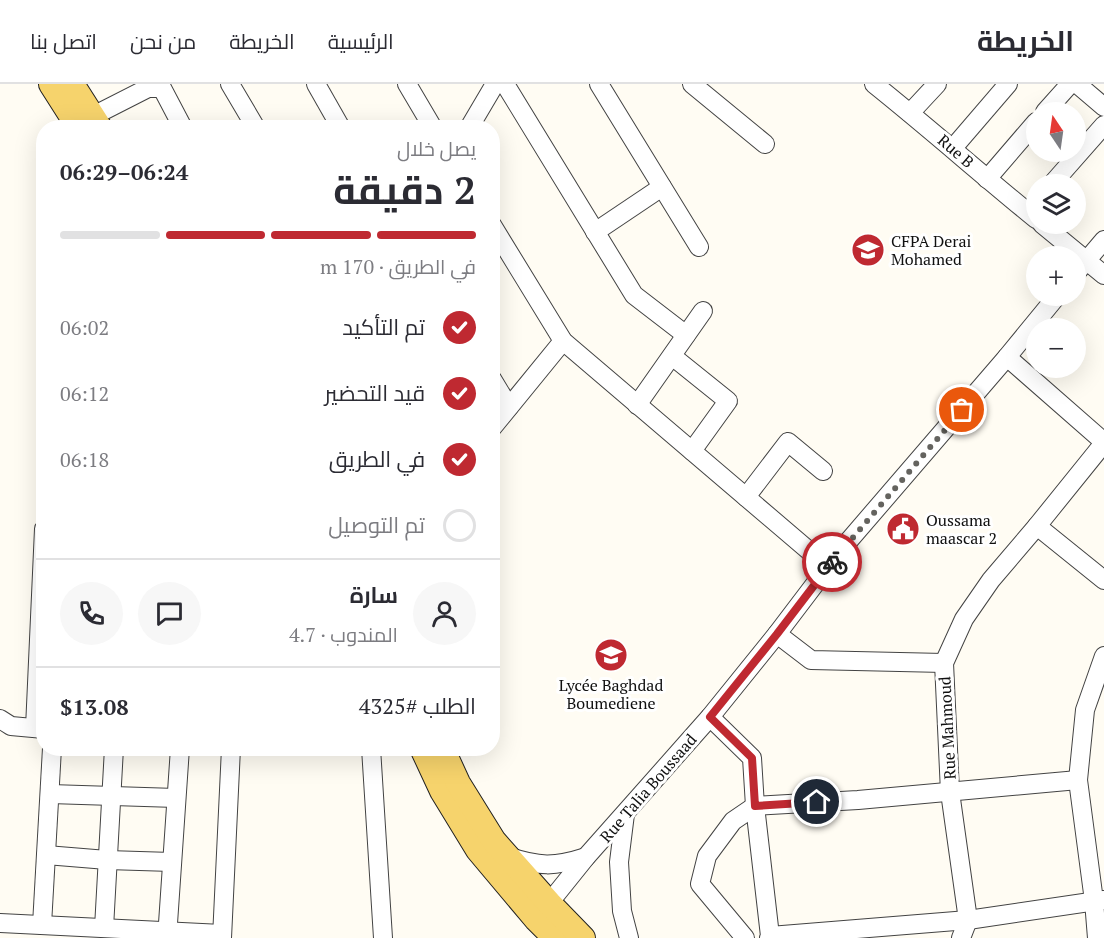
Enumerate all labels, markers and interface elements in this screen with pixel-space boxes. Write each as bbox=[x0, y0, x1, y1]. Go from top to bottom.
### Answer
text: الخريطة bbox=[977, 22, 1074, 59]
text: اتصل بنا bbox=[30, 27, 97, 55]
text: من نحن bbox=[130, 27, 196, 55]
text: الخريطة bbox=[229, 27, 295, 55]
text: الرئيسية bbox=[328, 27, 394, 55]
north arrow bbox=[1026, 102, 1086, 162]
map controls bbox=[1026, 102, 1086, 378]
street label: Rue B bbox=[933, 129, 979, 173]
text: يصل خلال bbox=[397, 135, 476, 162]
text: 06:24–06:29 bbox=[60, 157, 188, 186]
text: 2 دقيقة bbox=[333, 163, 476, 215]
button: layers bbox=[1026, 174, 1086, 234]
place label: CFPA Derai Mohamed bbox=[891, 230, 971, 270]
school or university icon: CFPA Derai Mohamed bbox=[850, 232, 886, 268]
button: + bbox=[1026, 246, 1086, 306]
text: في الطريق · 170 m bbox=[320, 253, 476, 280]
icon: check bbox=[443, 311, 476, 344]
text: تم التأكيد bbox=[342, 312, 425, 341]
text: 06:02 bbox=[60, 314, 109, 341]
button: − bbox=[1026, 318, 1086, 378]
icon: check bbox=[443, 377, 476, 410]
text: قيد التحضير bbox=[325, 378, 425, 407]
text: 06:12 bbox=[60, 380, 109, 407]
pin bbox=[936, 384, 987, 435]
icon: bag bbox=[945, 393, 978, 426]
icon: check bbox=[443, 443, 476, 476]
text: في الطريق bbox=[329, 444, 425, 473]
text: 06:18 bbox=[60, 446, 109, 473]
place label: Oussama maascar 2 bbox=[926, 509, 997, 549]
text: تم التوصيل bbox=[328, 510, 425, 539]
public building icon: Oussama maascar 2 bbox=[885, 511, 921, 547]
courier bbox=[802, 532, 862, 592]
icon: bike bbox=[816, 546, 849, 579]
text: سارة bbox=[350, 580, 398, 609]
button: phone bbox=[60, 582, 123, 645]
button: chat bbox=[138, 582, 201, 645]
button: person bbox=[413, 582, 476, 645]
text: المندوب · 4.7 bbox=[289, 621, 398, 648]
school or university icon: Lycée Baghdad Boumediene bbox=[593, 637, 629, 673]
place label: Lycée Baghdad Boumediene bbox=[559, 674, 663, 714]
street label: Rue Mahmoud bbox=[933, 676, 961, 780]
text: الطلب #4325 bbox=[359, 691, 476, 720]
text: $13.08 bbox=[60, 692, 129, 721]
street label: Rue Talia Boussaad bbox=[595, 729, 701, 847]
pin bbox=[791, 776, 842, 827]
icon: home bbox=[800, 785, 833, 818]

